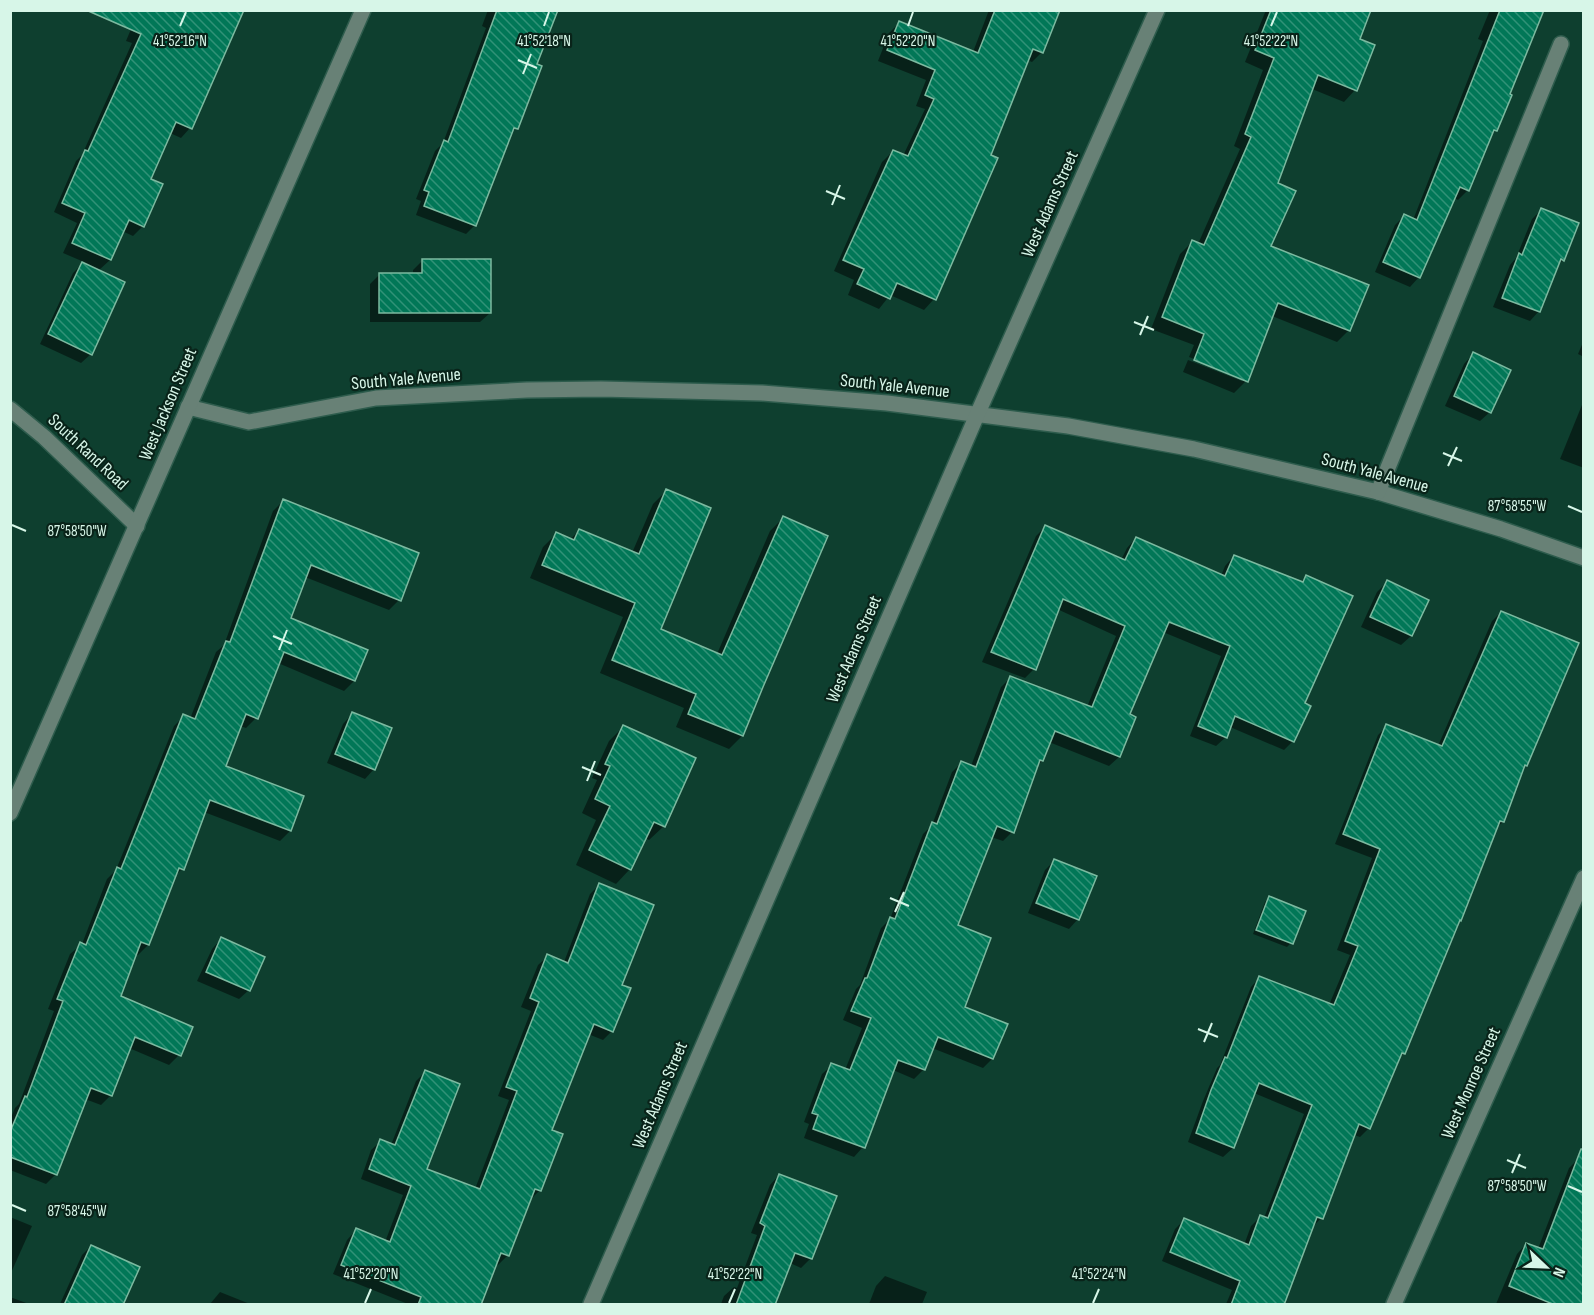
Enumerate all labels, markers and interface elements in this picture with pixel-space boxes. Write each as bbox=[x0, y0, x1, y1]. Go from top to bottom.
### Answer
text: 41°52'16"N bbox=[153, 32, 207, 51]
text: 41°52'18"N bbox=[517, 32, 571, 51]
text: 41°52'20"N bbox=[881, 32, 935, 51]
text: 41°52'22"N bbox=[1244, 32, 1298, 51]
street label: West Adams Street bbox=[1017, 147, 1083, 260]
street label: West Jackson Street bbox=[135, 344, 201, 464]
street label: South Yale Avenue bbox=[350, 364, 462, 394]
street label: South Yale Avenue bbox=[839, 370, 951, 402]
street label: South Rand Road bbox=[44, 410, 132, 494]
street label: South Yale Avenue bbox=[1319, 449, 1431, 497]
text: 87°58'55"W bbox=[1488, 497, 1547, 516]
text: 87°58'50"W bbox=[47, 522, 107, 541]
street label: West Adams Street bbox=[822, 592, 886, 706]
street label: West Monroe Street bbox=[1437, 1024, 1505, 1142]
street label: West Adams Street bbox=[628, 1038, 692, 1152]
text: 87°58'50"W bbox=[1487, 1177, 1547, 1196]
text: 87°58'45"W bbox=[48, 1202, 107, 1221]
north arrow bbox=[1516, 1237, 1576, 1297]
text: 41°52'20"N bbox=[344, 1265, 398, 1284]
text: 41°52'22"N bbox=[708, 1265, 762, 1284]
text: 41°52'24"N bbox=[1072, 1265, 1126, 1284]
text: N bbox=[1548, 1265, 1569, 1280]

